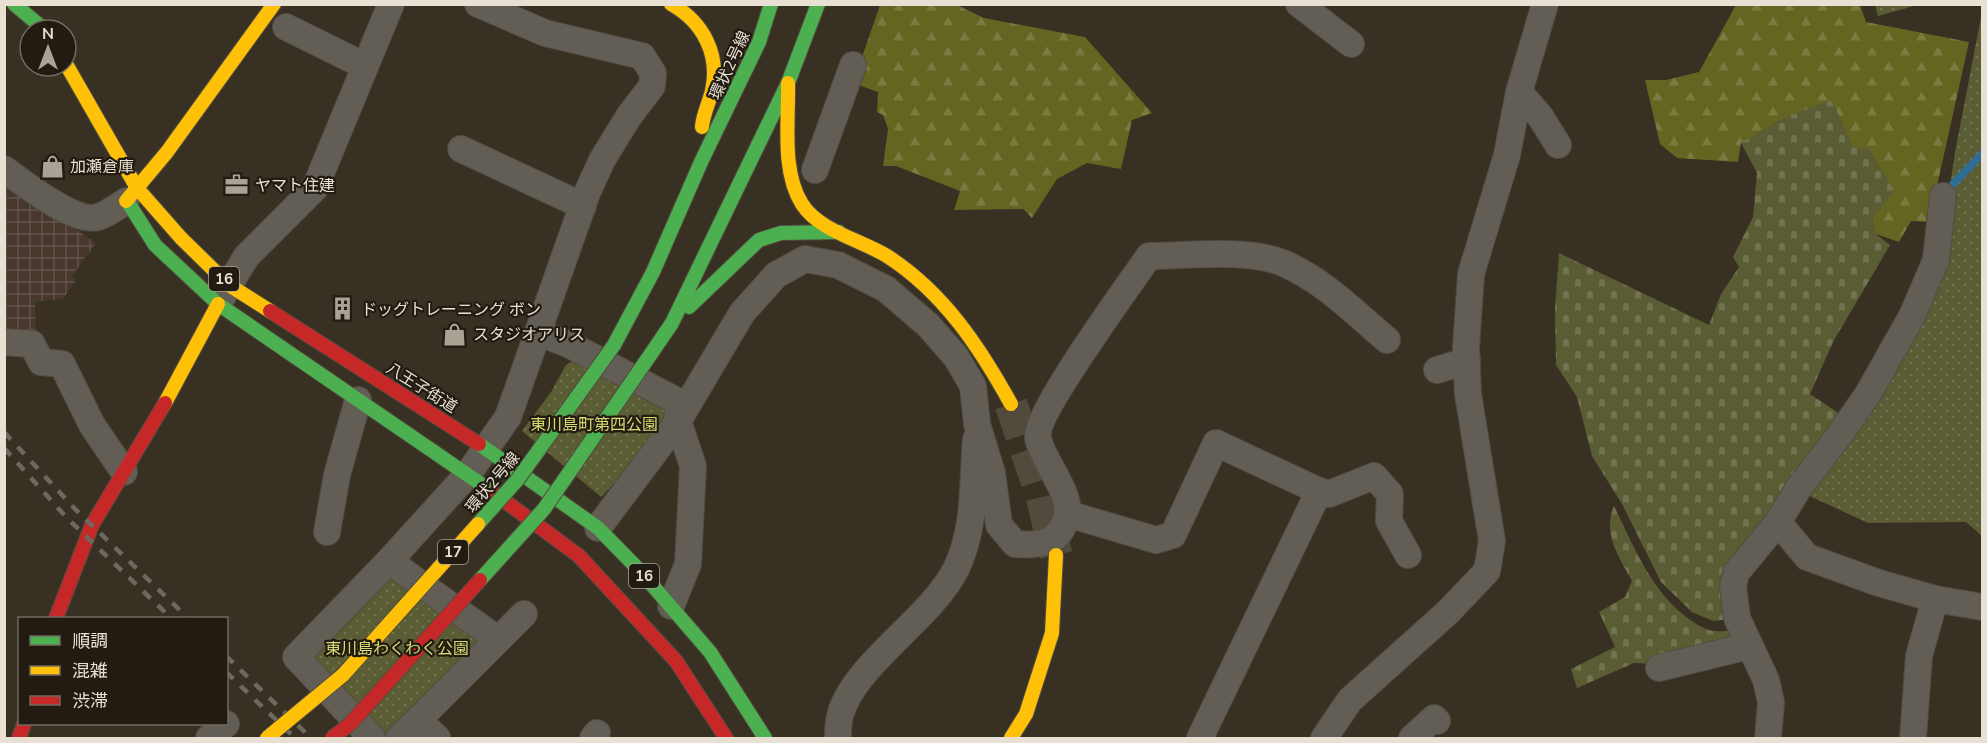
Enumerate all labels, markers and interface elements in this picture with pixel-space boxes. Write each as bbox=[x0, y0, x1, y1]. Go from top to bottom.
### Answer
north arrow bbox=[18, 18, 78, 78]
text: N bbox=[42, 23, 54, 45]
street label: 環状2号線 bbox=[704, 27, 755, 103]
shop icon: 加瀬倉庫 bbox=[39, 153, 65, 179]
place label: 加瀬倉庫 bbox=[70, 156, 134, 178]
office icon: ヤマト住建 bbox=[224, 172, 250, 198]
place label: ヤマト住建 bbox=[255, 175, 335, 197]
road number: 16 bbox=[209, 267, 239, 291]
building icon: ドッグトレーニング ボン bbox=[330, 296, 356, 322]
place label: ドッグトレーニング ボン bbox=[361, 299, 541, 321]
shop icon: スタジオアリス bbox=[442, 321, 468, 347]
place label: スタジオアリス bbox=[473, 324, 585, 346]
street label: 八王子街道 bbox=[382, 357, 461, 418]
park label: 東川島町第四公園 bbox=[530, 414, 658, 436]
street label: 環状2号線 bbox=[461, 447, 525, 518]
road number: 17 bbox=[438, 540, 468, 564]
road number: 16 bbox=[629, 564, 659, 588]
legend bbox=[18, 617, 228, 725]
text: 順調 bbox=[72, 629, 108, 653]
park label: 東川島わくわく公園 bbox=[325, 638, 469, 660]
text: 混雑 bbox=[72, 659, 108, 683]
text: 渋滞 bbox=[72, 689, 108, 713]

